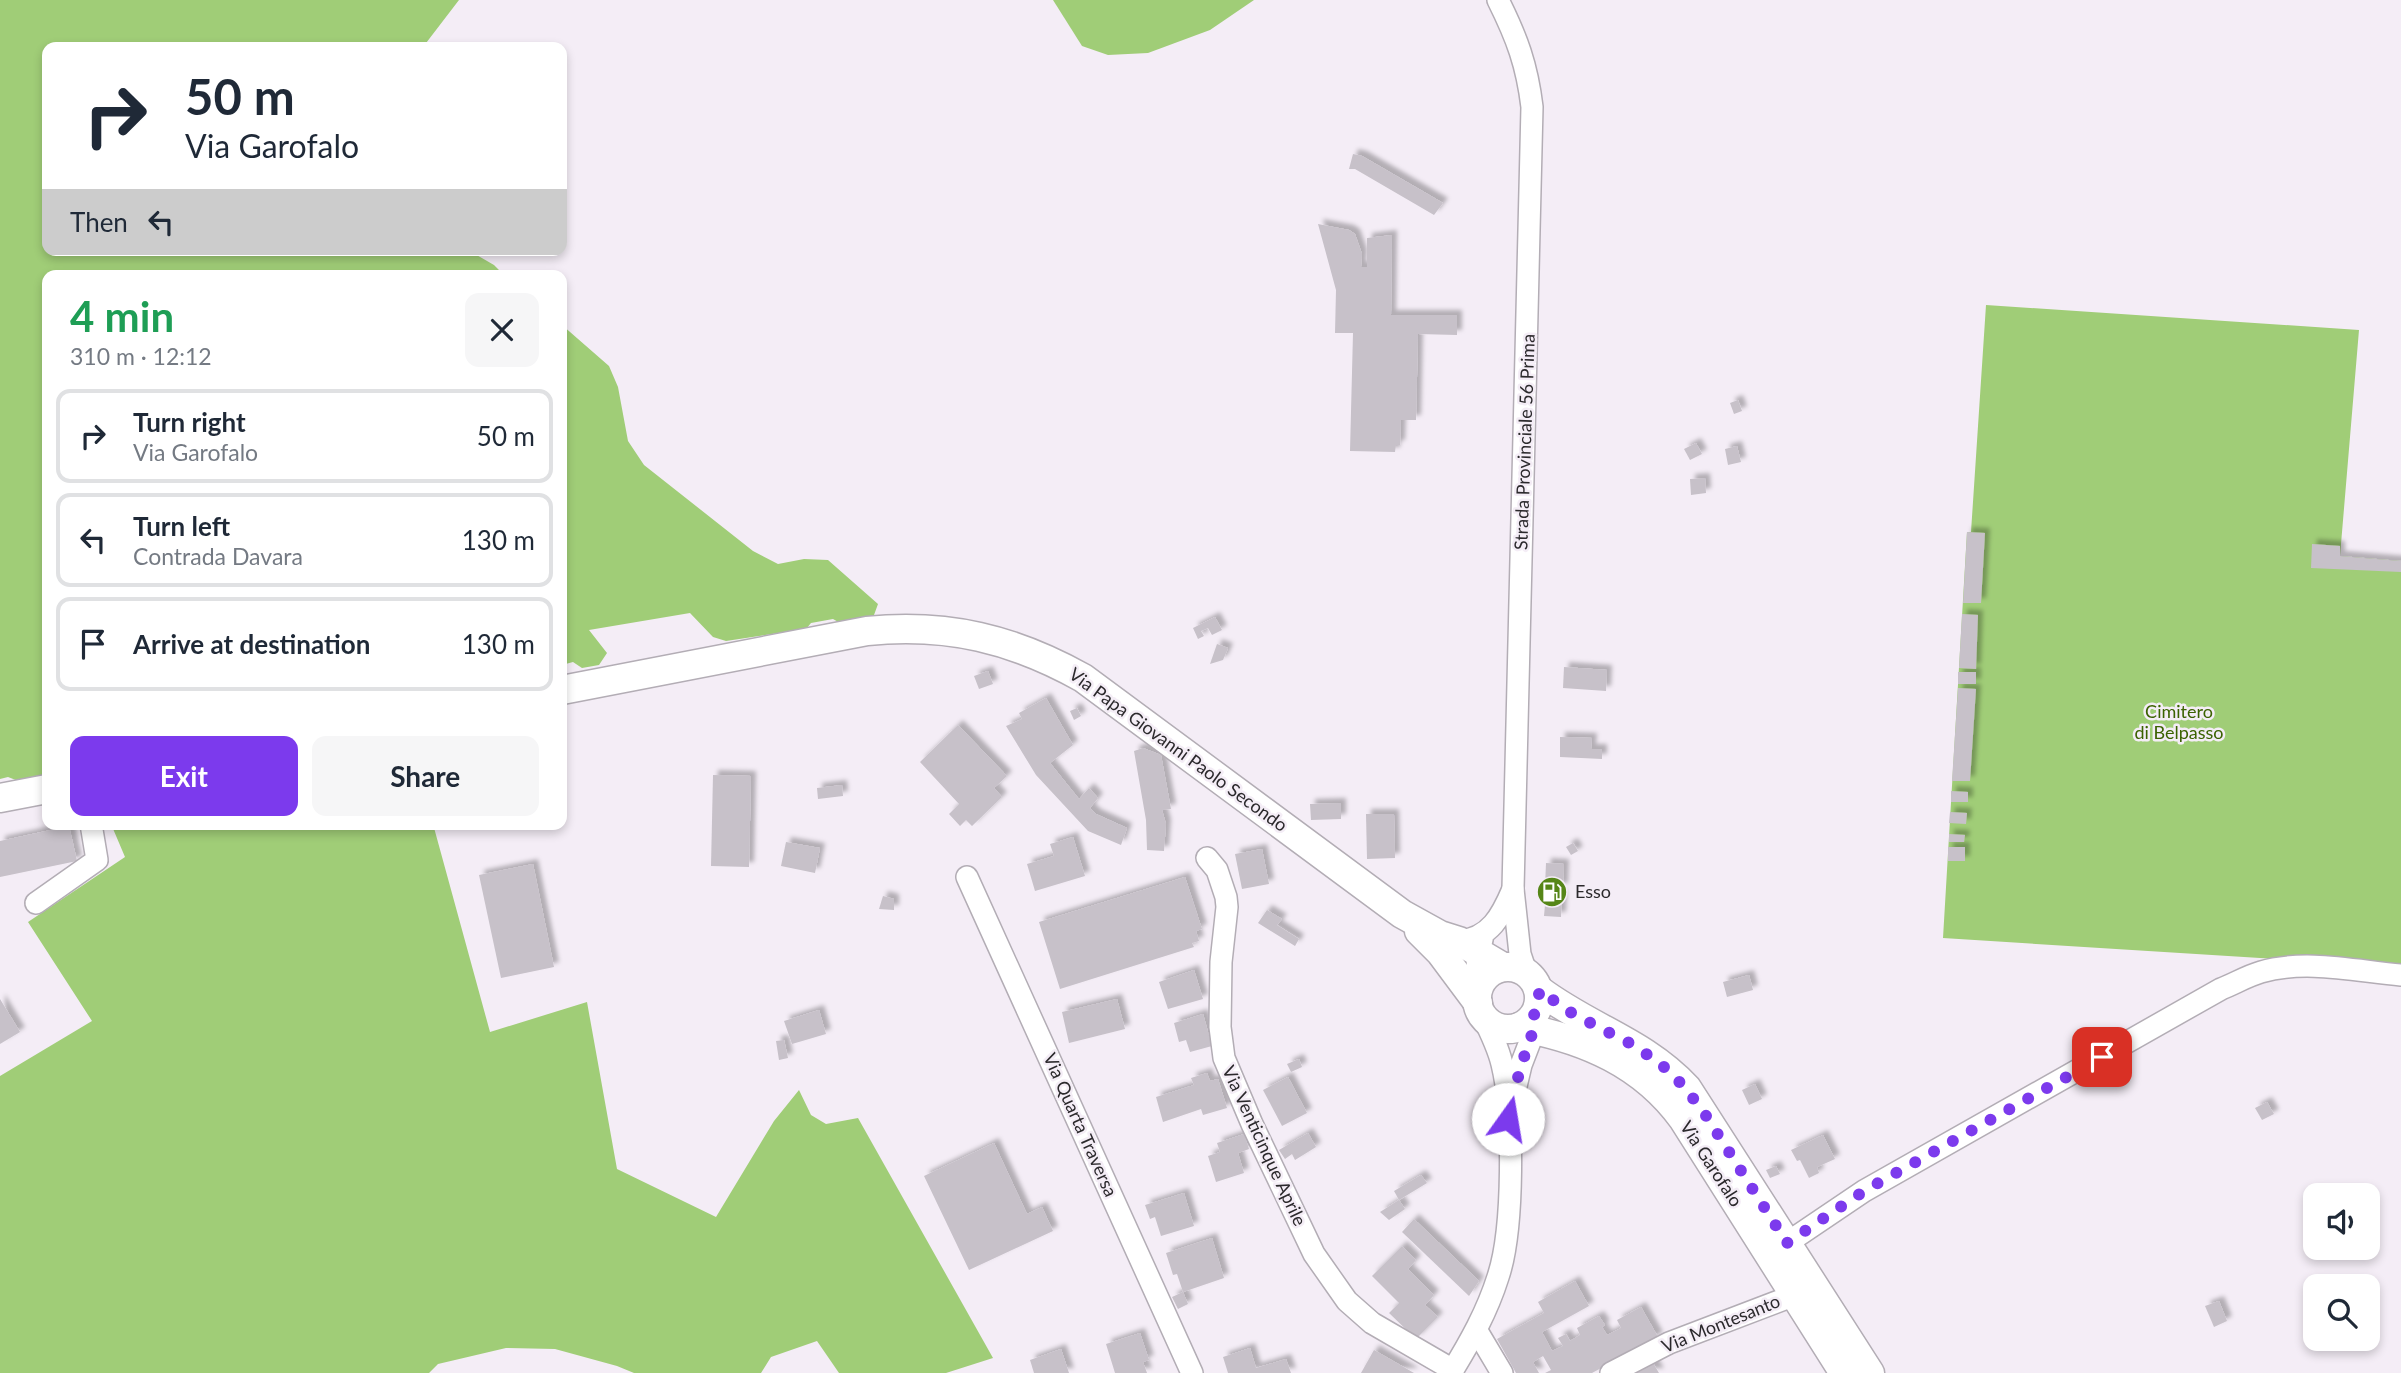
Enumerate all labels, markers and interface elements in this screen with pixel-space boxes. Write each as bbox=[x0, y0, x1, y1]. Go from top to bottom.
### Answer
text: 50 m bbox=[185, 67, 295, 125]
icon: right bbox=[70, 70, 161, 161]
text: Via Garofalo bbox=[185, 126, 359, 165]
icon: left bbox=[142, 203, 180, 241]
text: Then bbox=[70, 206, 128, 238]
text: 4 min bbox=[70, 291, 174, 341]
button: close bbox=[465, 293, 539, 367]
street label: Strada Provinciale 56 Prima bbox=[1509, 334, 1539, 550]
text: 310 m · 12:12 bbox=[70, 342, 212, 370]
text: Turn right bbox=[133, 406, 246, 438]
icon: right bbox=[74, 417, 112, 455]
text: 50 m bbox=[477, 420, 535, 452]
text: Via Garofalo bbox=[133, 438, 258, 466]
text: Turn left bbox=[133, 510, 230, 542]
icon: left bbox=[74, 521, 112, 559]
text: 130 m bbox=[462, 524, 535, 556]
text: Contrada Davara bbox=[133, 542, 303, 570]
icon: arrive bbox=[74, 625, 112, 663]
text: Arrive at destination bbox=[133, 628, 370, 660]
text: 130 m bbox=[462, 628, 535, 660]
street label: Via Papa Giovanni Paolo Secondo bbox=[1065, 663, 1292, 836]
park label: Cimitero di Belpasso bbox=[2134, 700, 2224, 743]
button: Exit bbox=[70, 736, 298, 816]
button: Share bbox=[312, 736, 539, 816]
fuel station icon: Esso bbox=[1535, 875, 1569, 909]
place label: Esso bbox=[1575, 880, 1611, 902]
pin bbox=[2072, 1027, 2132, 1087]
icon: arrive bbox=[2083, 1038, 2121, 1076]
street label: Via Quarta Traversa bbox=[1039, 1049, 1122, 1200]
street label: Via Venticinque Aprile bbox=[1218, 1062, 1312, 1229]
position arrow bbox=[1471, 1082, 1545, 1156]
street label: Via Garofalo bbox=[1676, 1116, 1748, 1211]
map controls bbox=[2303, 1183, 2380, 1351]
button: sound bbox=[2303, 1183, 2380, 1260]
button: search bbox=[2303, 1274, 2380, 1351]
street label: Via Montesanto bbox=[1658, 1289, 1783, 1357]

